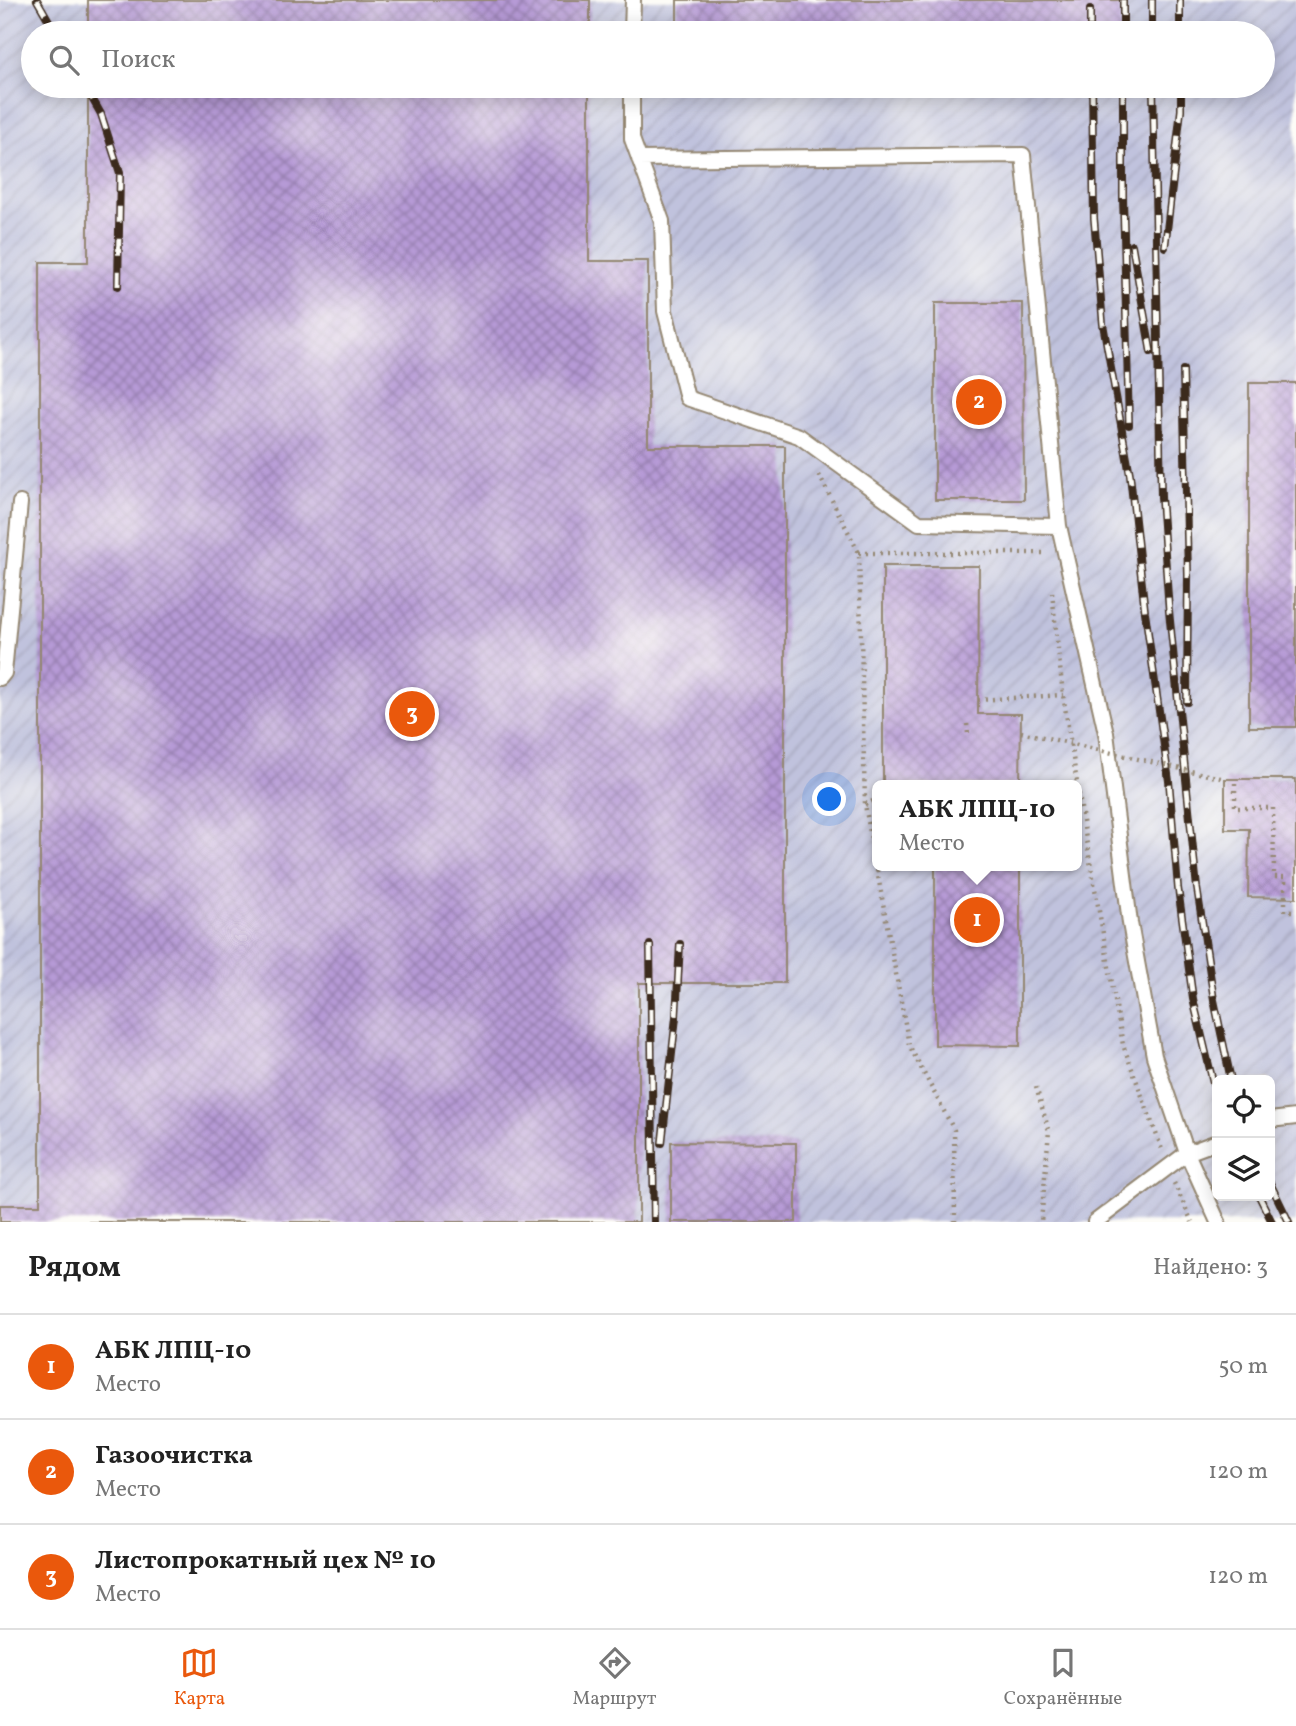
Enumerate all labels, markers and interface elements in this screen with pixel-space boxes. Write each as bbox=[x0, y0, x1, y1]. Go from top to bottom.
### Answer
search box bbox=[21, 21, 1275, 98]
icon: search bbox=[45, 41, 83, 79]
text: Поиск bbox=[101, 42, 175, 78]
pin: 2 bbox=[956, 376, 1002, 428]
pin: 3 bbox=[389, 688, 435, 740]
popup bbox=[872, 780, 1082, 871]
your location bbox=[812, 782, 846, 816]
text: АБК ЛПЦ-10 bbox=[899, 792, 1055, 828]
text: Место bbox=[899, 828, 965, 860]
pin: 1 bbox=[954, 894, 1000, 946]
map controls bbox=[1212, 1075, 1275, 1201]
button: locate bbox=[1212, 1075, 1275, 1138]
button: layers bbox=[1212, 1138, 1275, 1201]
text: Рядом bbox=[28, 1247, 121, 1289]
text: Найдено: 3 bbox=[1153, 1252, 1268, 1284]
text: АБК ЛПЦ-10 bbox=[95, 1333, 251, 1369]
text: 1 bbox=[46, 1351, 56, 1383]
text: 50 m bbox=[1219, 1351, 1268, 1383]
text: Место bbox=[95, 1369, 161, 1401]
text: Газоочистка bbox=[95, 1438, 253, 1474]
text: 2 bbox=[45, 1456, 57, 1488]
text: 120 m bbox=[1208, 1456, 1268, 1488]
text: Место bbox=[95, 1474, 161, 1506]
text: Листопрокатный цех № 10 bbox=[95, 1543, 436, 1579]
text: 3 bbox=[45, 1561, 57, 1593]
text: 120 m bbox=[1208, 1561, 1268, 1593]
text: Место bbox=[95, 1579, 161, 1611]
tab: Карта bbox=[174, 1644, 225, 1712]
tab: Маршрут bbox=[573, 1644, 656, 1712]
tab: Сохранённые bbox=[1004, 1644, 1122, 1712]

